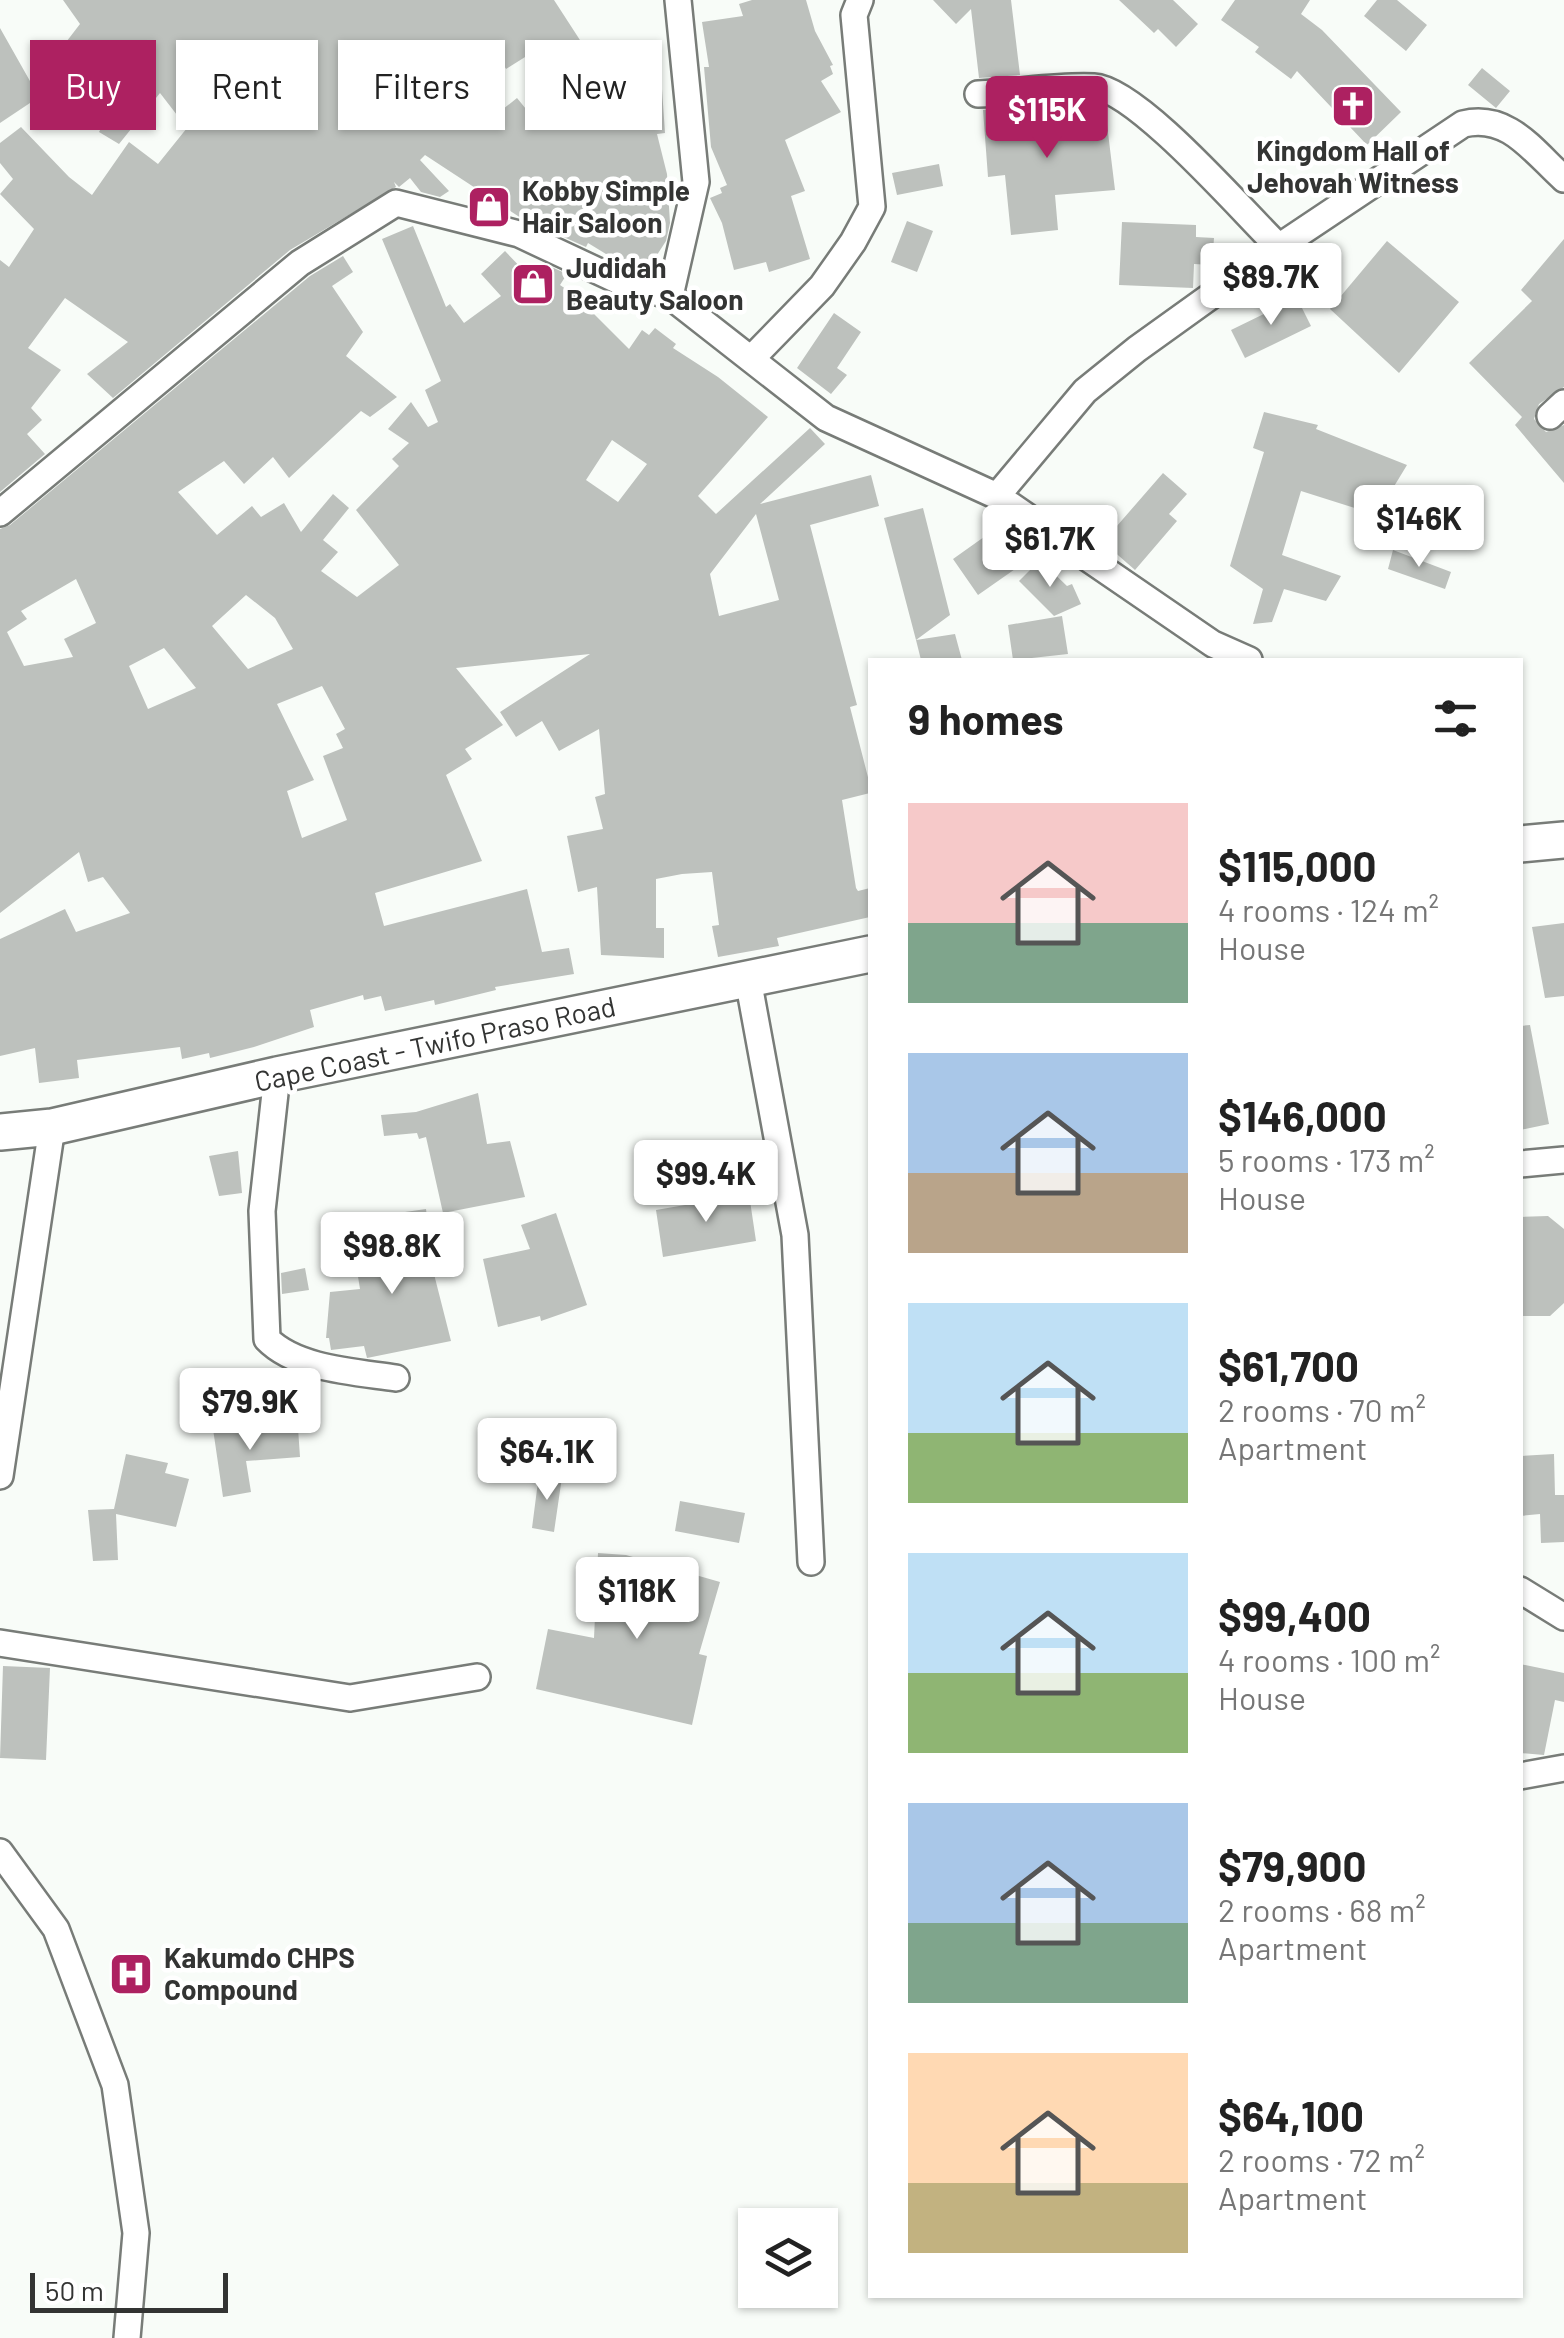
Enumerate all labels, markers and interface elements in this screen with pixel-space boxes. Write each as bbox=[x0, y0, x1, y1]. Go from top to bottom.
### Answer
chip: Buy bbox=[30, 40, 156, 130]
chip: Rent bbox=[176, 40, 318, 130]
chip: Filters bbox=[338, 40, 505, 130]
chip: New bbox=[525, 40, 662, 130]
pin: $115K bbox=[977, 76, 1117, 161]
church icon: Kingdom Hall of Jehovah Witness bbox=[1330, 83, 1376, 129]
text: $115K bbox=[1008, 89, 1086, 127]
place label: Kingdom Hall of Jehovah Witness bbox=[1247, 133, 1459, 199]
place label: Kobby Simple Hair Saloon bbox=[522, 173, 690, 239]
shop icon: Kobby Simple Hair Saloon bbox=[466, 184, 512, 230]
pin: $89.7K bbox=[1190, 243, 1352, 328]
place label: Judidah Beauty Saloon bbox=[566, 250, 744, 316]
text: $89.7K bbox=[1222, 256, 1320, 294]
shop icon: Judidah Beauty Saloon bbox=[510, 261, 556, 307]
pin: $146K bbox=[1349, 485, 1489, 570]
text: $146K bbox=[1376, 498, 1462, 536]
pin: $61.7K bbox=[969, 505, 1131, 590]
text: $61.7K bbox=[1004, 518, 1096, 556]
icon: filters bbox=[1428, 691, 1483, 746]
text: 9 homes bbox=[908, 693, 1064, 743]
text: $115,000 bbox=[1218, 840, 1377, 890]
icon: home bbox=[988, 843, 1108, 963]
text: 4 rooms · 124 m² bbox=[1218, 890, 1439, 928]
text: House bbox=[1218, 928, 1306, 966]
street label: Cape Coast - Twifo Praso Road bbox=[251, 988, 618, 1098]
text: $146,000 bbox=[1218, 1090, 1387, 1140]
icon: home bbox=[988, 1093, 1108, 1213]
pin: $99.4K bbox=[625, 1140, 787, 1225]
text: 5 rooms · 173 m² bbox=[1218, 1140, 1435, 1178]
text: $99.4K bbox=[656, 1153, 756, 1191]
text: House bbox=[1218, 1178, 1306, 1216]
pin: $98.8K bbox=[311, 1212, 473, 1297]
text: $98.8K bbox=[343, 1225, 441, 1263]
text: $61,700 bbox=[1218, 1340, 1359, 1390]
icon: home bbox=[988, 1343, 1108, 1463]
pin: $79.9K bbox=[169, 1368, 331, 1453]
text: $79.9K bbox=[202, 1381, 298, 1419]
text: 2 rooms · 70 m² bbox=[1218, 1390, 1426, 1428]
pin: $64.1K bbox=[466, 1418, 628, 1503]
text: Apartment bbox=[1218, 1428, 1367, 1466]
text: $64.1K bbox=[500, 1431, 594, 1469]
pin: $118K bbox=[567, 1557, 707, 1642]
text: $118K bbox=[598, 1570, 676, 1608]
text: $99,400 bbox=[1218, 1590, 1371, 1640]
icon: home bbox=[988, 1593, 1108, 1713]
text: 4 rooms · 100 m² bbox=[1218, 1640, 1440, 1678]
text: House bbox=[1218, 1678, 1306, 1716]
text: $79,900 bbox=[1218, 1840, 1366, 1890]
icon: home bbox=[988, 1843, 1108, 1963]
text: 2 rooms · 68 m² bbox=[1218, 1890, 1426, 1928]
text: Apartment bbox=[1218, 1928, 1367, 1966]
place label: Kakumdo CHPS Compound bbox=[164, 1940, 355, 2006]
hospital icon: Kakumdo CHPS Compound bbox=[108, 1951, 154, 1997]
text: $64,100 bbox=[1218, 2090, 1364, 2140]
icon: home bbox=[988, 2093, 1108, 2213]
text: 2 rooms · 72 m² bbox=[1218, 2140, 1425, 2178]
text: Apartment bbox=[1218, 2178, 1367, 2216]
map controls bbox=[738, 2208, 838, 2308]
button: layers bbox=[738, 2208, 838, 2308]
scale bar bbox=[30, 2268, 228, 2312]
text: 50 m bbox=[45, 2273, 104, 2307]

